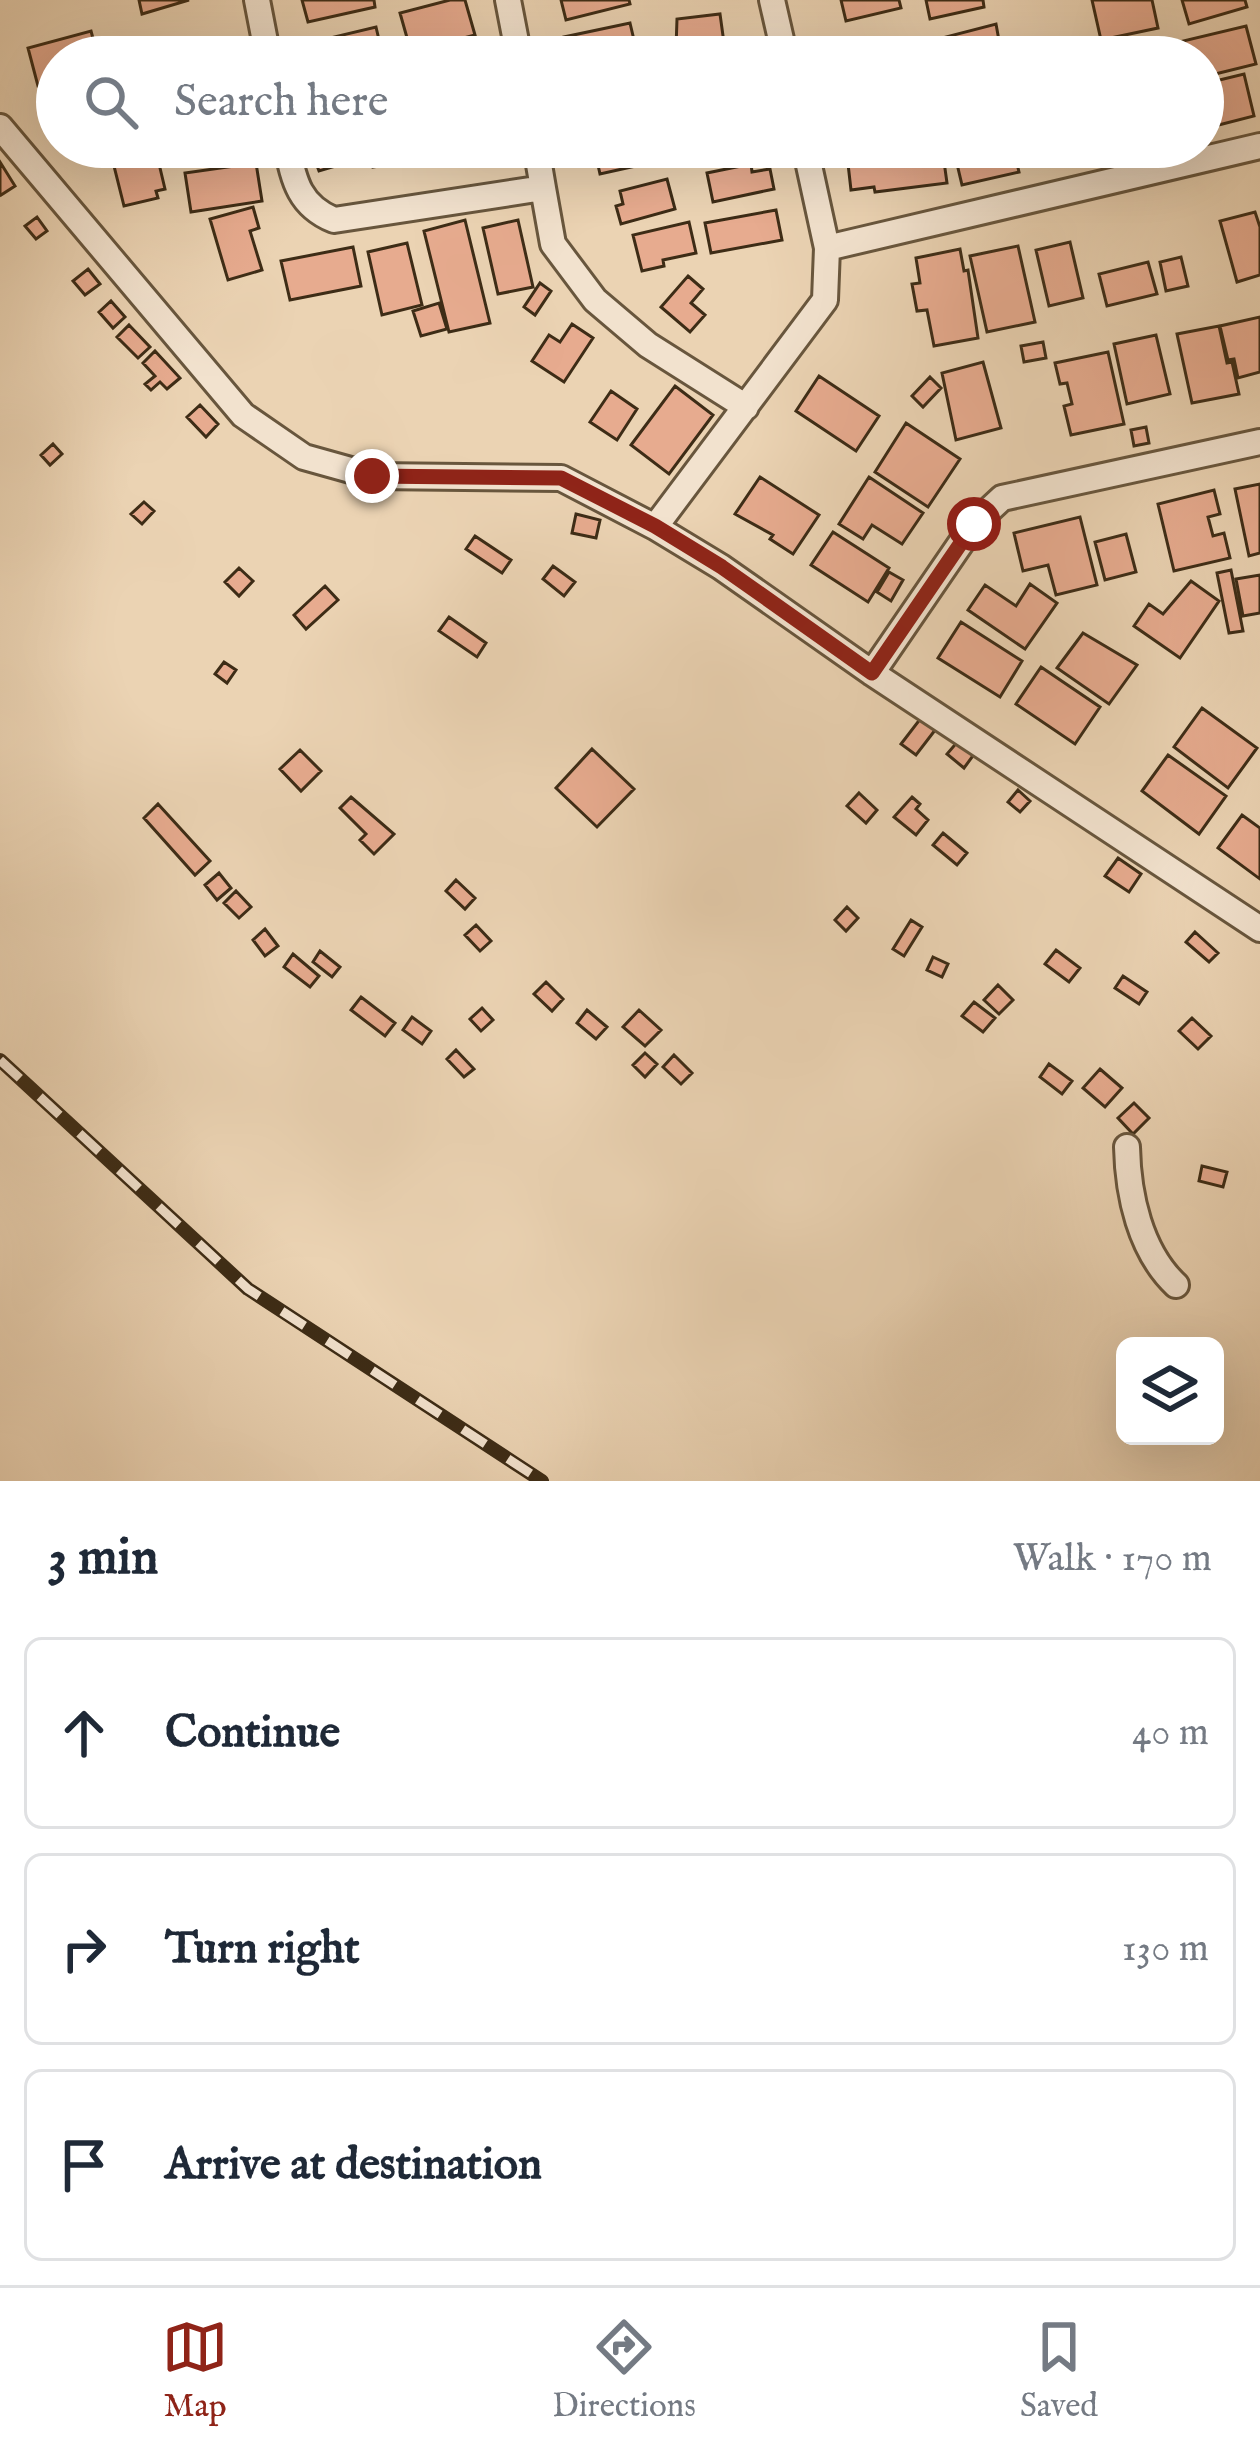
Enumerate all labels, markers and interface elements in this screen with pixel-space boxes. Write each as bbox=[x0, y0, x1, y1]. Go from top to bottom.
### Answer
search box bbox=[36, 36, 1224, 168]
icon: search bbox=[78, 69, 144, 135]
text: Search here bbox=[174, 74, 388, 131]
route end bbox=[345, 449, 399, 503]
route start bbox=[947, 497, 1001, 551]
map controls bbox=[1116, 1337, 1224, 1445]
button: layers bbox=[1116, 1337, 1224, 1445]
text: 3 min bbox=[48, 1527, 158, 1592]
text: Walk · 170 m bbox=[1013, 1535, 1212, 1584]
icon: ahead bbox=[51, 1700, 117, 1766]
text: Continue bbox=[165, 1705, 340, 1762]
text: 40 m bbox=[1132, 1709, 1209, 1758]
icon: right bbox=[51, 1916, 117, 1982]
text: Turn right bbox=[165, 1921, 360, 1978]
text: 130 m bbox=[1122, 1925, 1209, 1974]
icon: arrive bbox=[51, 2132, 117, 2198]
text: Arrive at destination bbox=[165, 2137, 542, 2194]
tab: Map bbox=[162, 2314, 228, 2428]
tab: Directions bbox=[552, 2314, 696, 2428]
tab: Saved bbox=[1020, 2314, 1098, 2428]

